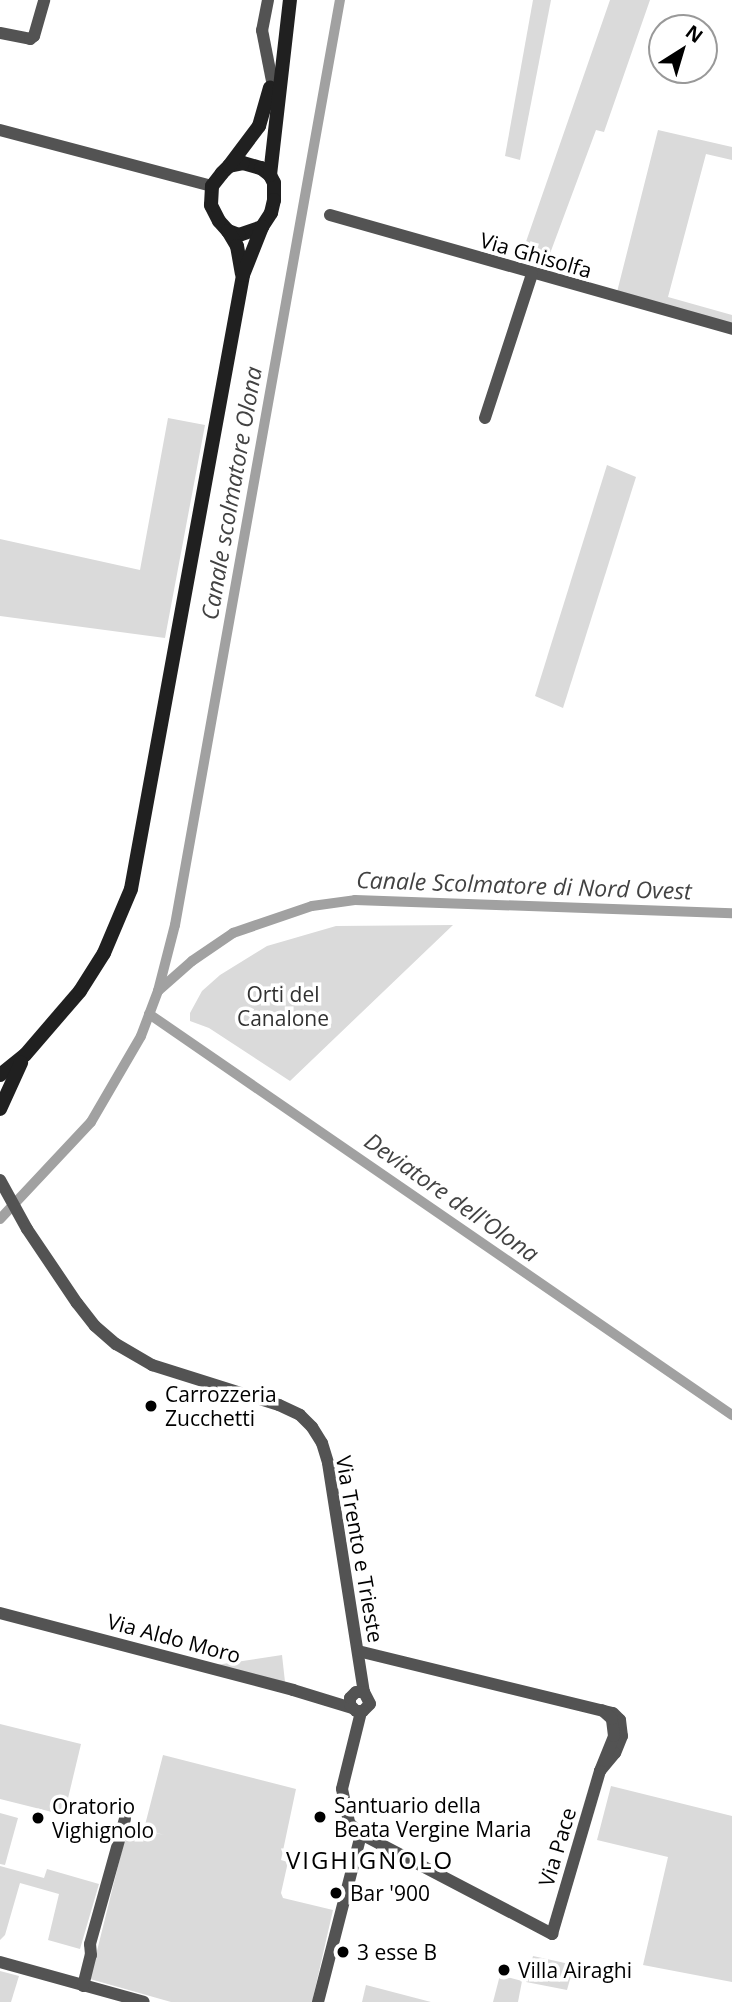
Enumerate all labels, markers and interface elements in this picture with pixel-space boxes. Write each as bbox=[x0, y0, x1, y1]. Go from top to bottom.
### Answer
north arrow bbox=[648, 14, 718, 84]
text: N bbox=[680, 19, 708, 49]
street label: Via Ghisolfa bbox=[477, 227, 595, 283]
water label: Canale scolmatore Olona bbox=[195, 364, 267, 622]
water label: Canale Scolmatore di Nord Ovest bbox=[356, 865, 692, 905]
park label: Orti del Canalone bbox=[237, 981, 329, 1031]
water label: Deviatore dell'Olona bbox=[360, 1127, 544, 1267]
place label: Carrozzeria Zucchetti bbox=[165, 1381, 277, 1431]
marker: Carrozzeria Zucchetti bbox=[143, 1398, 159, 1414]
street label: Via Trento e Trieste bbox=[331, 1454, 389, 1644]
street label: Via Aldo Moro bbox=[104, 1608, 244, 1668]
place label: Santuario della Beata Vergine Maria bbox=[334, 1792, 531, 1842]
place label: Oratorio Vighignolo bbox=[52, 1793, 154, 1843]
street label: Via Pace bbox=[533, 1805, 581, 1889]
marker: Santuario della Beata Vergine Maria bbox=[312, 1809, 328, 1825]
marker: Oratorio Vighignolo bbox=[30, 1810, 46, 1826]
district label: VIGHIGNOLO bbox=[287, 1846, 453, 1874]
place label: Bar '900 bbox=[350, 1880, 430, 1906]
marker: Bar '900 bbox=[328, 1885, 344, 1901]
place label: 3 esse B bbox=[357, 1939, 437, 1965]
marker: 3 esse B bbox=[335, 1944, 351, 1960]
place label: Villa Airaghi bbox=[518, 1957, 632, 1983]
marker: Villa Airaghi bbox=[496, 1962, 512, 1978]

